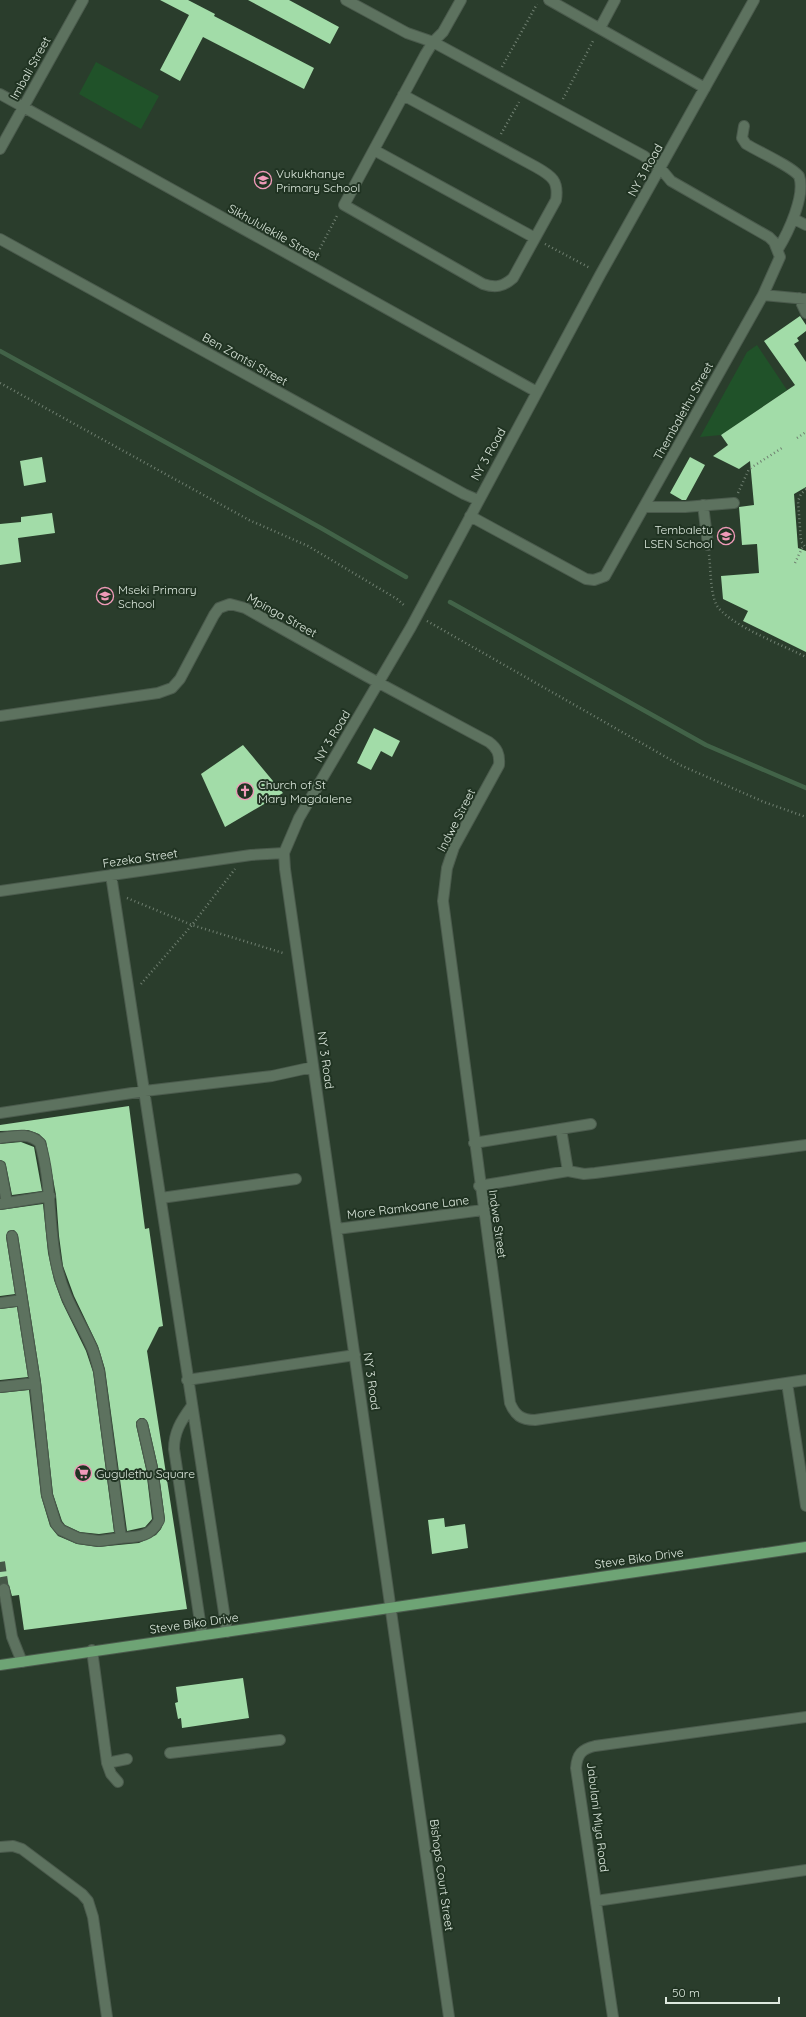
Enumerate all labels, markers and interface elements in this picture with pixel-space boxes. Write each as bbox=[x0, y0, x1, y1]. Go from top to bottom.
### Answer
street label: Imbali Street bbox=[6, 34, 54, 102]
street label: NY 3 Road bbox=[624, 141, 666, 199]
place label: Vukukhanye Primary School bbox=[276, 166, 360, 195]
school or university icon: Vukukhanye Primary School bbox=[253, 170, 273, 190]
street label: Sikhululekile Street bbox=[225, 201, 323, 263]
street label: Ben Zantsi Street bbox=[200, 329, 290, 389]
street label: Thembalethu Street bbox=[650, 359, 716, 463]
street label: NY 3 Road bbox=[467, 425, 509, 483]
place label: Tembaletu LSEN School bbox=[644, 522, 713, 551]
school or university icon: Tembaletu LSEN School bbox=[716, 526, 736, 546]
place label: Mseki Primary School bbox=[118, 582, 197, 611]
school or university icon: Mseki Primary School bbox=[95, 586, 115, 606]
street label: Mpinga Street bbox=[244, 590, 320, 640]
street label: NY 3 Road bbox=[311, 707, 353, 765]
place label: Church of St Mary Magdalene bbox=[258, 777, 352, 806]
church icon: Church of St Mary Magdalene bbox=[235, 781, 255, 801]
street label: Indwe Street bbox=[434, 786, 478, 854]
street label: Fezeka Street bbox=[102, 845, 178, 871]
street label: NY 3 Road bbox=[315, 1030, 337, 1090]
street label: Indwe Street bbox=[486, 1189, 510, 1259]
street label: More Ramkoane Lane bbox=[346, 1192, 470, 1222]
street label: NY 3 Road bbox=[361, 1351, 383, 1411]
supermarket icon: Gugulethu Square bbox=[73, 1463, 93, 1483]
place label: Gugulethu Square bbox=[96, 1466, 195, 1481]
street label: Steve Biko Drive bbox=[594, 1544, 685, 1572]
street label: Steve Biko Drive bbox=[149, 1609, 240, 1637]
street label: Jabulani Miya Road bbox=[584, 1761, 612, 1873]
street label: Bishops Court Street bbox=[427, 1818, 457, 1932]
scale bar bbox=[666, 1979, 779, 2005]
text: 50 m bbox=[672, 1985, 700, 2000]

